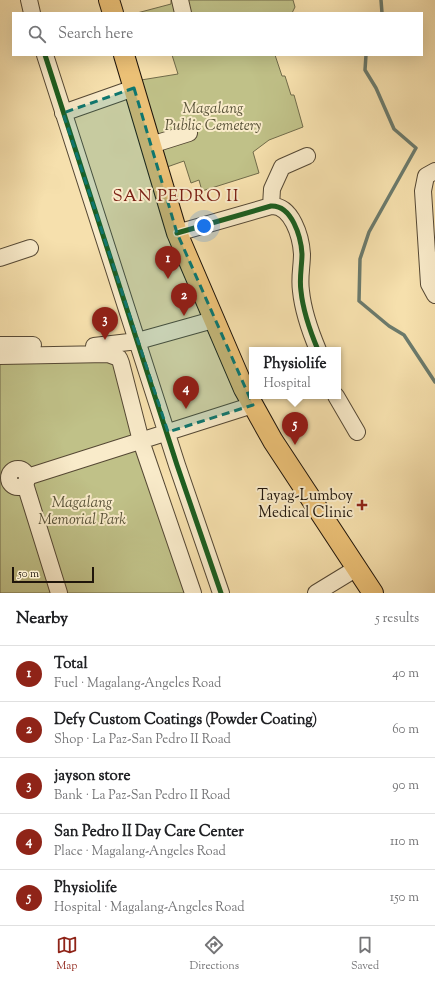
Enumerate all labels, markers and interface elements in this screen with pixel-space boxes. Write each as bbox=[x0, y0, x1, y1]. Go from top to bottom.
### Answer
search box bbox=[12, 12, 423, 56]
icon: search bbox=[26, 23, 48, 45]
text: Search here bbox=[58, 24, 133, 45]
park label: Magalang Public Cemetery bbox=[165, 99, 261, 137]
district label: SAN PEDRO II bbox=[113, 185, 239, 209]
your location bbox=[194, 216, 214, 236]
pin: 1 bbox=[155, 246, 181, 279]
pin: 2 bbox=[171, 283, 197, 316]
pin: 3 bbox=[92, 307, 118, 340]
popup bbox=[249, 347, 341, 399]
text: Physiolife bbox=[263, 354, 327, 375]
text: Hospital bbox=[263, 375, 311, 393]
pin: 4 bbox=[173, 376, 199, 409]
pin: 5 bbox=[282, 412, 308, 445]
place label: Tayag-Lumboy Medical Clinic bbox=[257, 486, 354, 524]
park label: Magalang Memorial Park bbox=[38, 493, 126, 531]
marker: Tayag-Lumboy Medical Clinic bbox=[356, 499, 368, 511]
scale bar bbox=[12, 565, 94, 584]
text: 50 m bbox=[18, 566, 39, 582]
text: Nearby bbox=[16, 607, 68, 631]
text: 5 results bbox=[375, 610, 419, 628]
text: Total bbox=[54, 654, 88, 675]
text: 1 bbox=[27, 665, 31, 683]
text: 40 m bbox=[392, 665, 419, 683]
text: Fuel · Magalang-Angeles Road bbox=[54, 675, 221, 693]
text: Defy Custom Coatings (Powder Coating) bbox=[54, 710, 317, 731]
text: 2 bbox=[26, 721, 32, 739]
text: 60 m bbox=[392, 721, 419, 739]
text: Shop · La Paz-San Pedro II Road bbox=[54, 731, 231, 749]
text: jayson store bbox=[54, 766, 130, 787]
text: 3 bbox=[26, 777, 32, 795]
text: 90 m bbox=[392, 777, 419, 795]
text: Bank · La Paz-San Pedro II Road bbox=[54, 787, 230, 805]
text: San Pedro II Day Care Center bbox=[54, 822, 244, 843]
text: 4 bbox=[26, 833, 32, 851]
text: 110 m bbox=[390, 833, 419, 851]
text: Place · Magalang-Angeles Road bbox=[54, 843, 226, 861]
text: Physiolife bbox=[54, 878, 117, 899]
text: 5 bbox=[27, 889, 31, 907]
text: 150 m bbox=[390, 889, 419, 907]
text: Hospital · Magalang-Angeles Road bbox=[54, 899, 245, 917]
tab: Map bbox=[56, 934, 78, 974]
tab: Directions bbox=[190, 934, 239, 974]
tab: Saved bbox=[351, 934, 379, 974]

